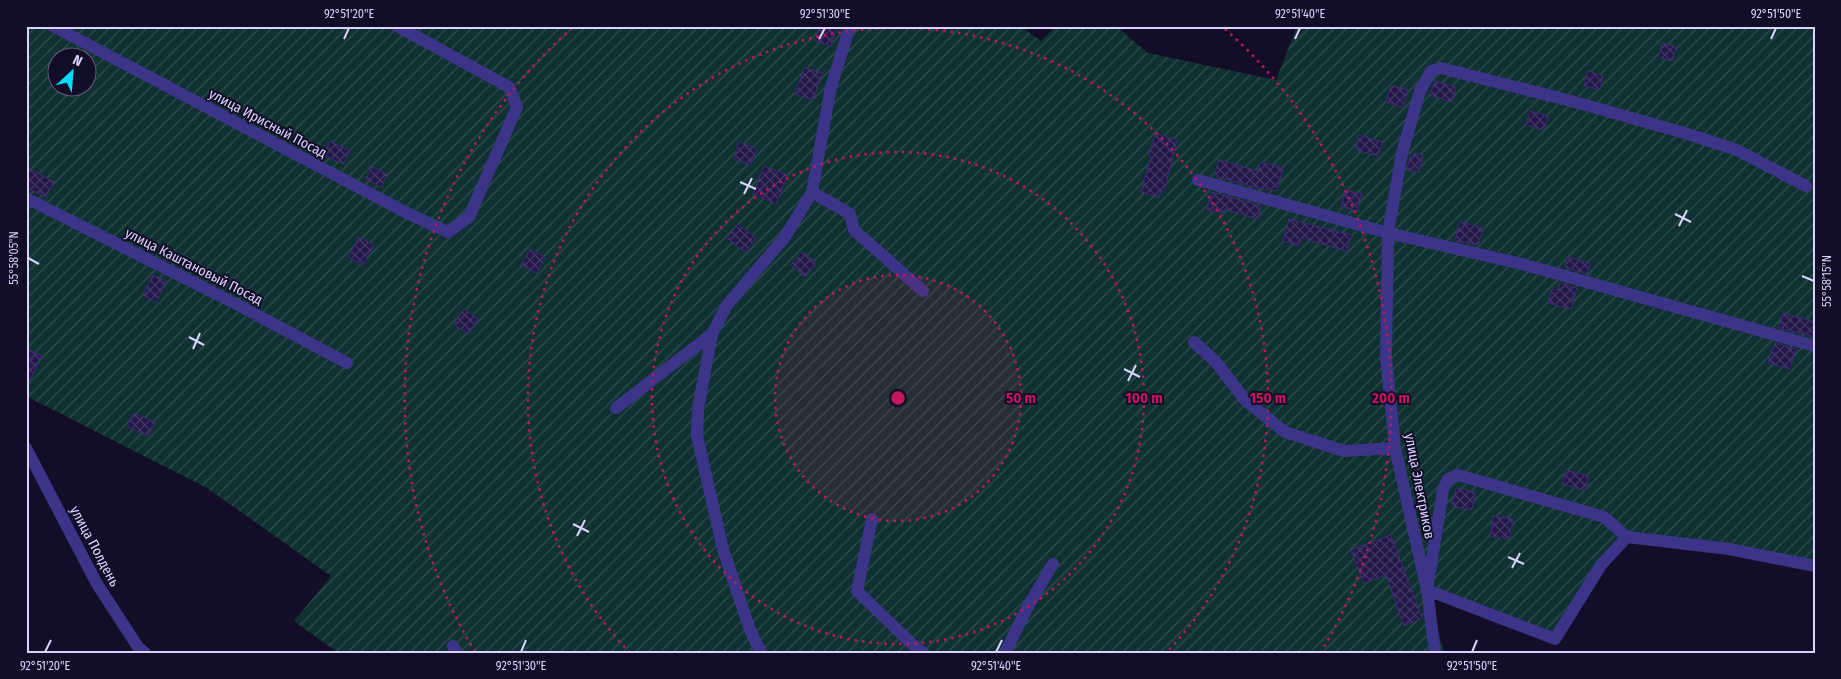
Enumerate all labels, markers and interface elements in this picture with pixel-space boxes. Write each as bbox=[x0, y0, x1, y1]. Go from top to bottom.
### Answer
text: 92°51'20"E bbox=[324, 7, 374, 21]
text: 92°51'30"E bbox=[800, 7, 851, 21]
text: 92°51'40"E bbox=[1275, 7, 1325, 21]
text: 92°51'50"E bbox=[1751, 7, 1802, 21]
north arrow bbox=[48, 48, 98, 98]
text: N bbox=[70, 51, 85, 70]
street label: улица Ирисный Посад bbox=[206, 85, 330, 162]
street label: улица Каштановый Посад bbox=[122, 224, 265, 309]
text: 55°58'05"N bbox=[7, 231, 21, 285]
text: 55°58'15"N bbox=[1820, 255, 1834, 307]
centre of rings bbox=[889, 389, 907, 407]
text: 50 m bbox=[1006, 389, 1036, 407]
text: 100 m bbox=[1125, 389, 1163, 407]
text: 150 m bbox=[1250, 389, 1286, 407]
text: 200 m bbox=[1371, 389, 1410, 407]
street label: улица Электриков bbox=[1401, 432, 1438, 540]
street label: улица Полдень bbox=[66, 503, 123, 590]
text: 92°51'20"E bbox=[20, 659, 70, 673]
text: 92°51'30"E bbox=[496, 659, 547, 673]
text: 92°51'40"E bbox=[971, 659, 1021, 673]
text: 92°51'50"E bbox=[1447, 659, 1498, 673]

